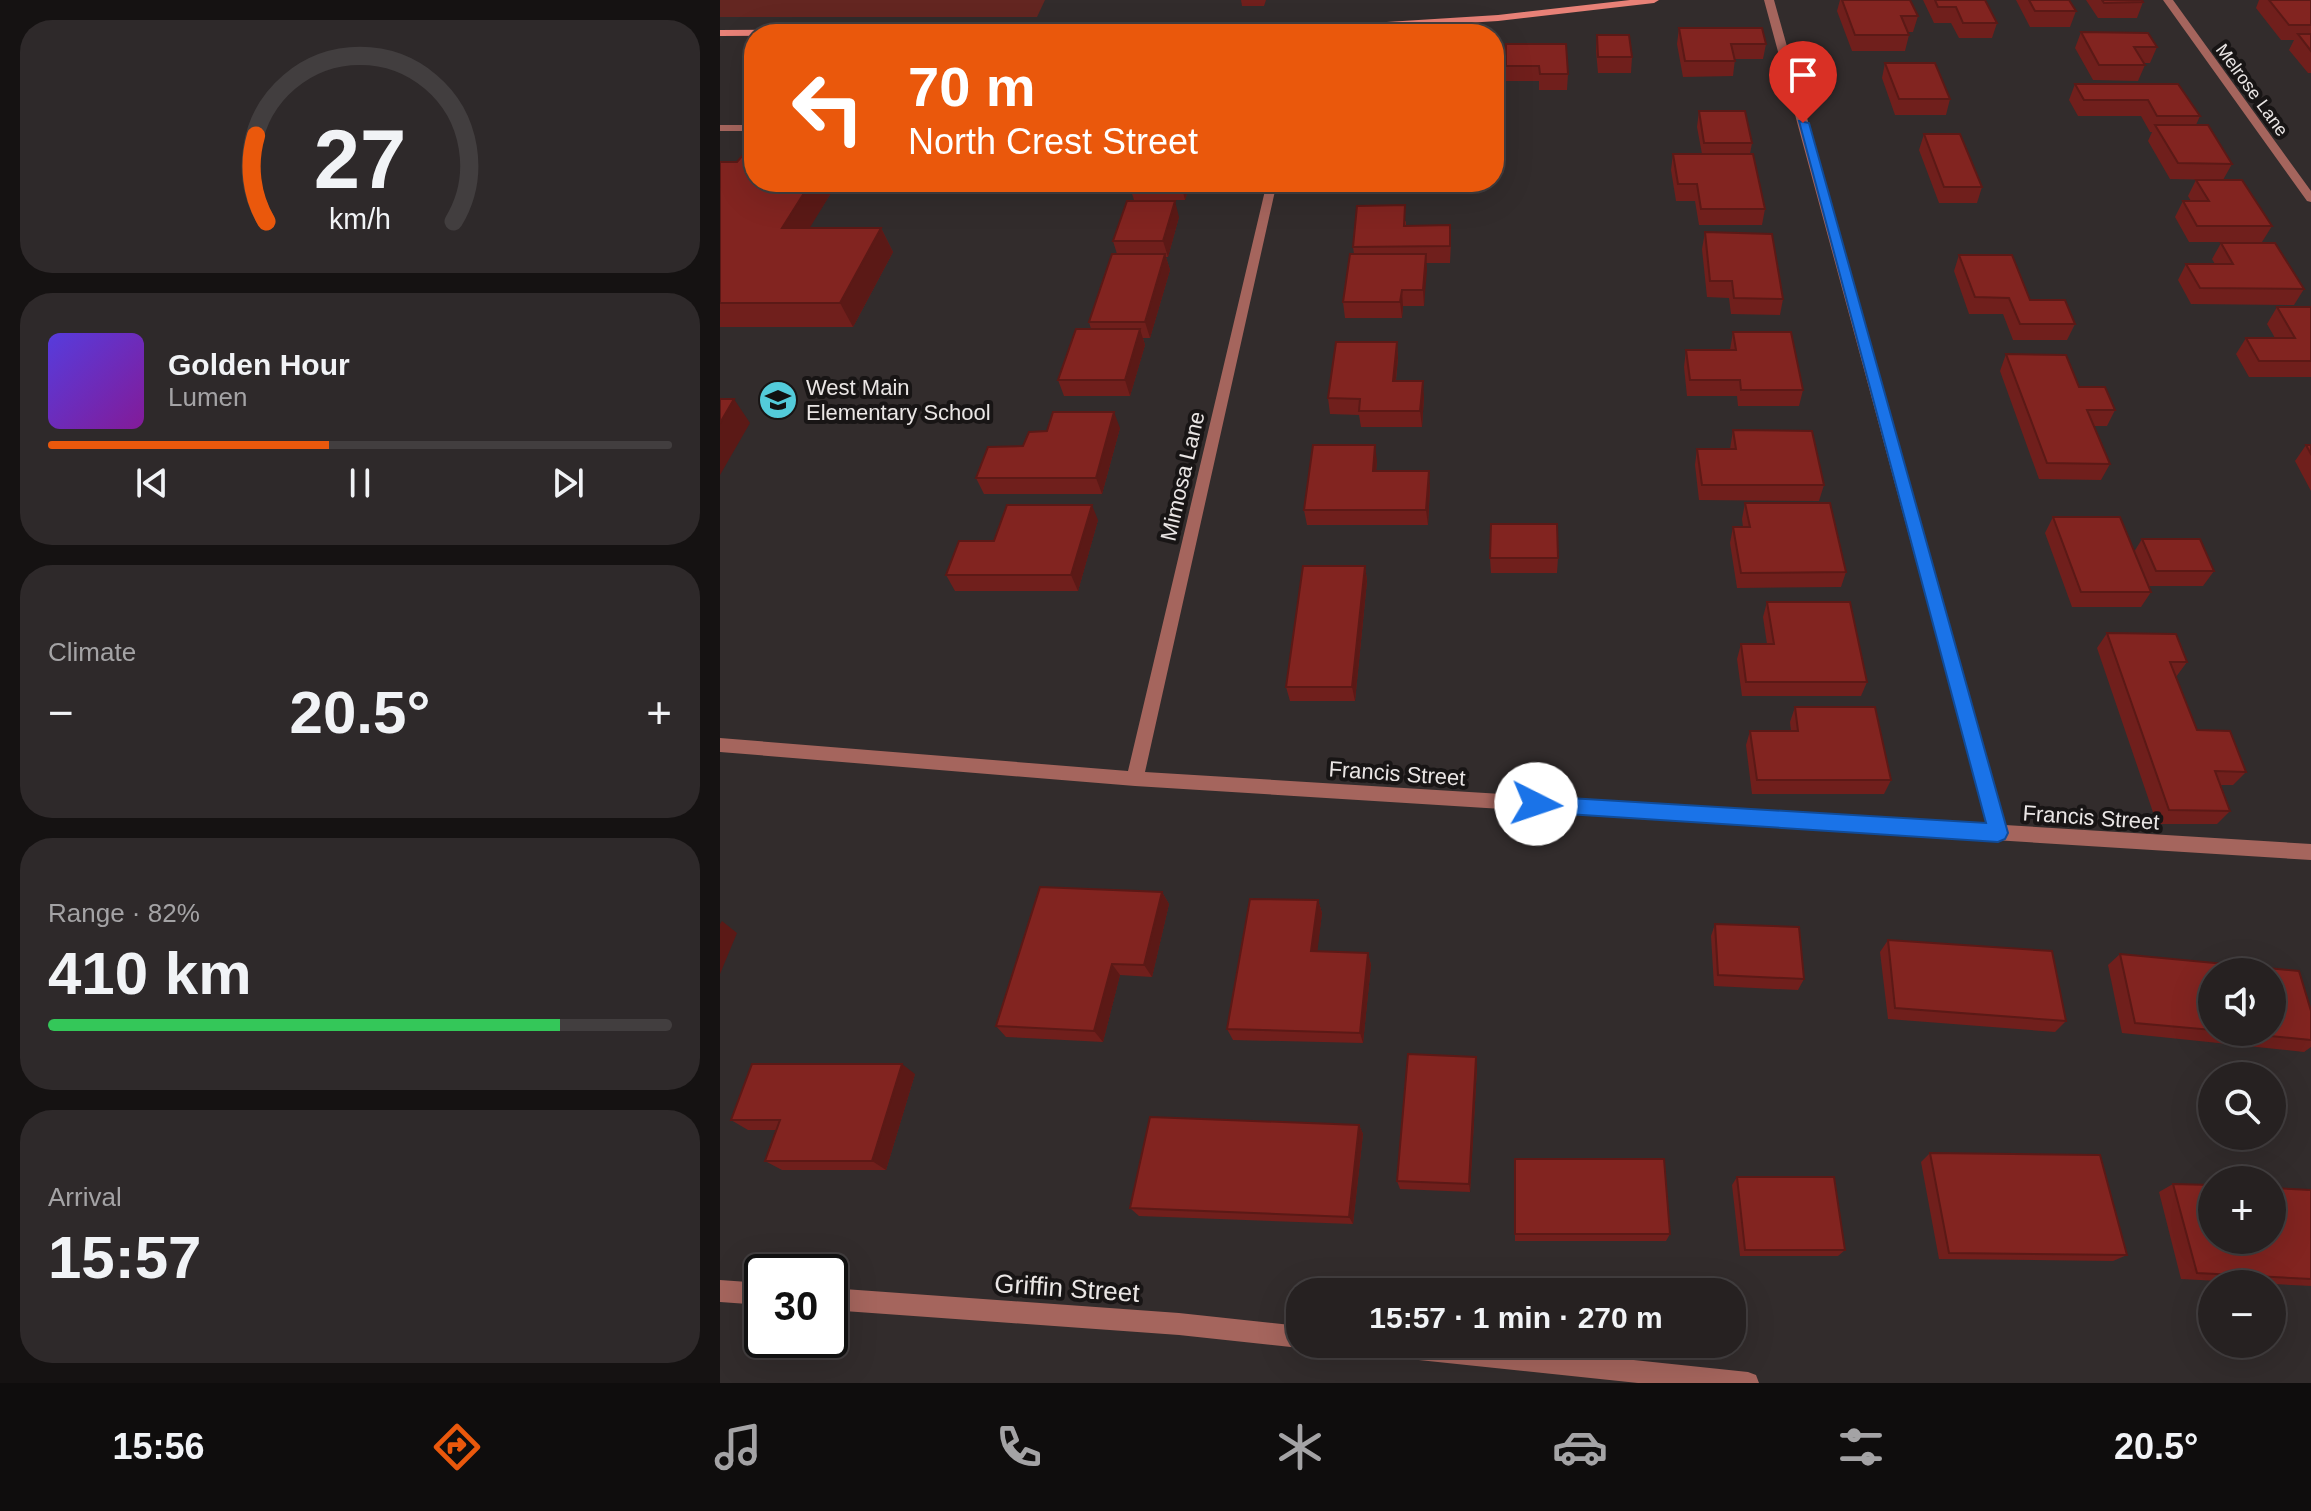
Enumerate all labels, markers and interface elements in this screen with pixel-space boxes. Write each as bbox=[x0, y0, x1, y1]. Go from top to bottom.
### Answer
street label: Melrose Lane bbox=[2212, 40, 2292, 140]
pin bbox=[1769, 41, 1837, 123]
icon: arrive bbox=[1781, 53, 1825, 97]
text: 70 m bbox=[908, 55, 1036, 118]
icon: left bbox=[776, 56, 880, 160]
text: 27 bbox=[314, 113, 406, 206]
text: North Crest Street bbox=[908, 121, 1198, 162]
text: km/h bbox=[329, 203, 391, 235]
text: Golden Hour bbox=[168, 348, 350, 381]
place label: West Main Elementary School bbox=[806, 375, 991, 425]
school or university icon: West Main Elementary School bbox=[757, 379, 799, 421]
text: Lumen bbox=[168, 382, 248, 412]
street label: Mimosa Lane bbox=[1155, 409, 1210, 543]
icon: previous bbox=[130, 461, 174, 505]
icon: pause bbox=[338, 461, 382, 505]
icon: next bbox=[546, 461, 590, 505]
text: Climate bbox=[48, 637, 136, 667]
text: 20.5° bbox=[290, 679, 430, 746]
text: − bbox=[48, 688, 74, 737]
text: + bbox=[646, 688, 672, 737]
street label: Francis Street bbox=[1328, 756, 1466, 791]
position arrow bbox=[1494, 762, 1578, 846]
street label: Francis Street bbox=[2022, 800, 2160, 835]
text: Range · 82% bbox=[48, 898, 200, 928]
text: 410 km bbox=[48, 940, 252, 1007]
map controls bbox=[2198, 958, 2286, 1358]
button: sound bbox=[2198, 958, 2286, 1046]
button: search bbox=[2198, 1062, 2286, 1150]
button: + bbox=[2198, 1166, 2286, 1254]
text: Arrival bbox=[48, 1182, 122, 1212]
text: 15:57 bbox=[48, 1224, 201, 1291]
speed limit sign: 30 bbox=[744, 1254, 848, 1358]
street label: Griffin Street bbox=[993, 1268, 1141, 1308]
button: − bbox=[2198, 1270, 2286, 1358]
text: 15:57 · 1 min · 270 m bbox=[1369, 1301, 1663, 1334]
icon: directions bbox=[429, 1419, 485, 1475]
icon: music bbox=[710, 1419, 766, 1475]
icon: phone bbox=[991, 1419, 1047, 1475]
icon: climate bbox=[1272, 1419, 1328, 1475]
icon: car bbox=[1552, 1419, 1608, 1475]
icon: filters bbox=[1833, 1419, 1889, 1475]
text: 15:56 bbox=[112, 1426, 204, 1467]
text: 20.5° bbox=[2114, 1426, 2199, 1467]

